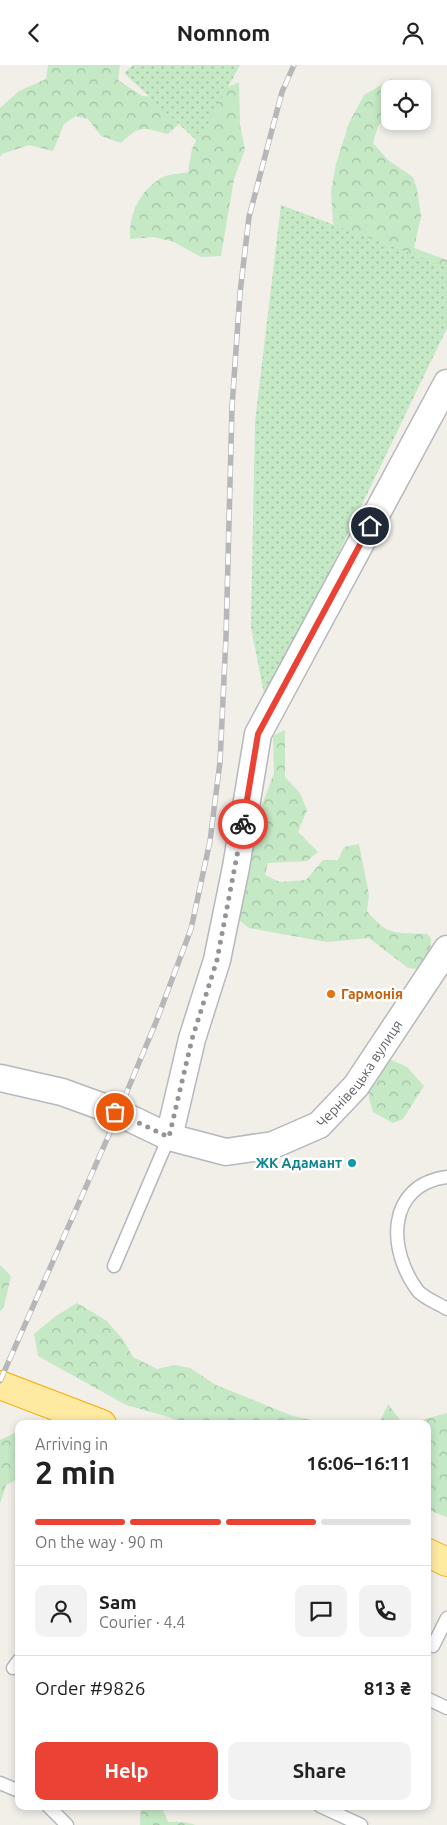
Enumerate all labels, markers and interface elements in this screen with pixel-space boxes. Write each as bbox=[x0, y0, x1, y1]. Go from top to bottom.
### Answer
icon: back bbox=[20, 19, 48, 47]
icon: person bbox=[399, 19, 427, 47]
text: Nomnom bbox=[177, 20, 270, 45]
map controls bbox=[381, 80, 431, 130]
button: locate bbox=[381, 80, 431, 130]
pin bbox=[349, 505, 391, 547]
icon: home bbox=[356, 512, 384, 540]
courier bbox=[218, 799, 268, 849]
icon: bike bbox=[229, 810, 257, 838]
place label: Гармонія bbox=[341, 986, 403, 1002]
marker: Гармонія bbox=[325, 988, 337, 1000]
street label: Чернівецька вулиця bbox=[313, 1017, 406, 1130]
pin bbox=[94, 1091, 136, 1133]
icon: bag bbox=[101, 1098, 129, 1126]
place label: ЖК Адамант bbox=[256, 1155, 342, 1171]
marker: ЖК Адамант bbox=[346, 1157, 358, 1169]
text: Arriving in bbox=[35, 1435, 108, 1453]
text: 16:06–16:11 bbox=[306, 1452, 411, 1474]
text: 2 min bbox=[35, 1454, 116, 1490]
text: On the way · 90 m bbox=[35, 1533, 163, 1551]
button: person bbox=[35, 1585, 87, 1637]
button: chat bbox=[295, 1585, 347, 1637]
button: phone bbox=[359, 1585, 411, 1637]
text: Sam bbox=[99, 1591, 137, 1613]
text: Courier · 4.4 bbox=[99, 1613, 185, 1631]
text: Order #9826 bbox=[35, 1677, 145, 1699]
text: 813 ₴ bbox=[364, 1677, 411, 1699]
button: Help bbox=[35, 1742, 218, 1800]
button: Share bbox=[228, 1742, 411, 1800]

